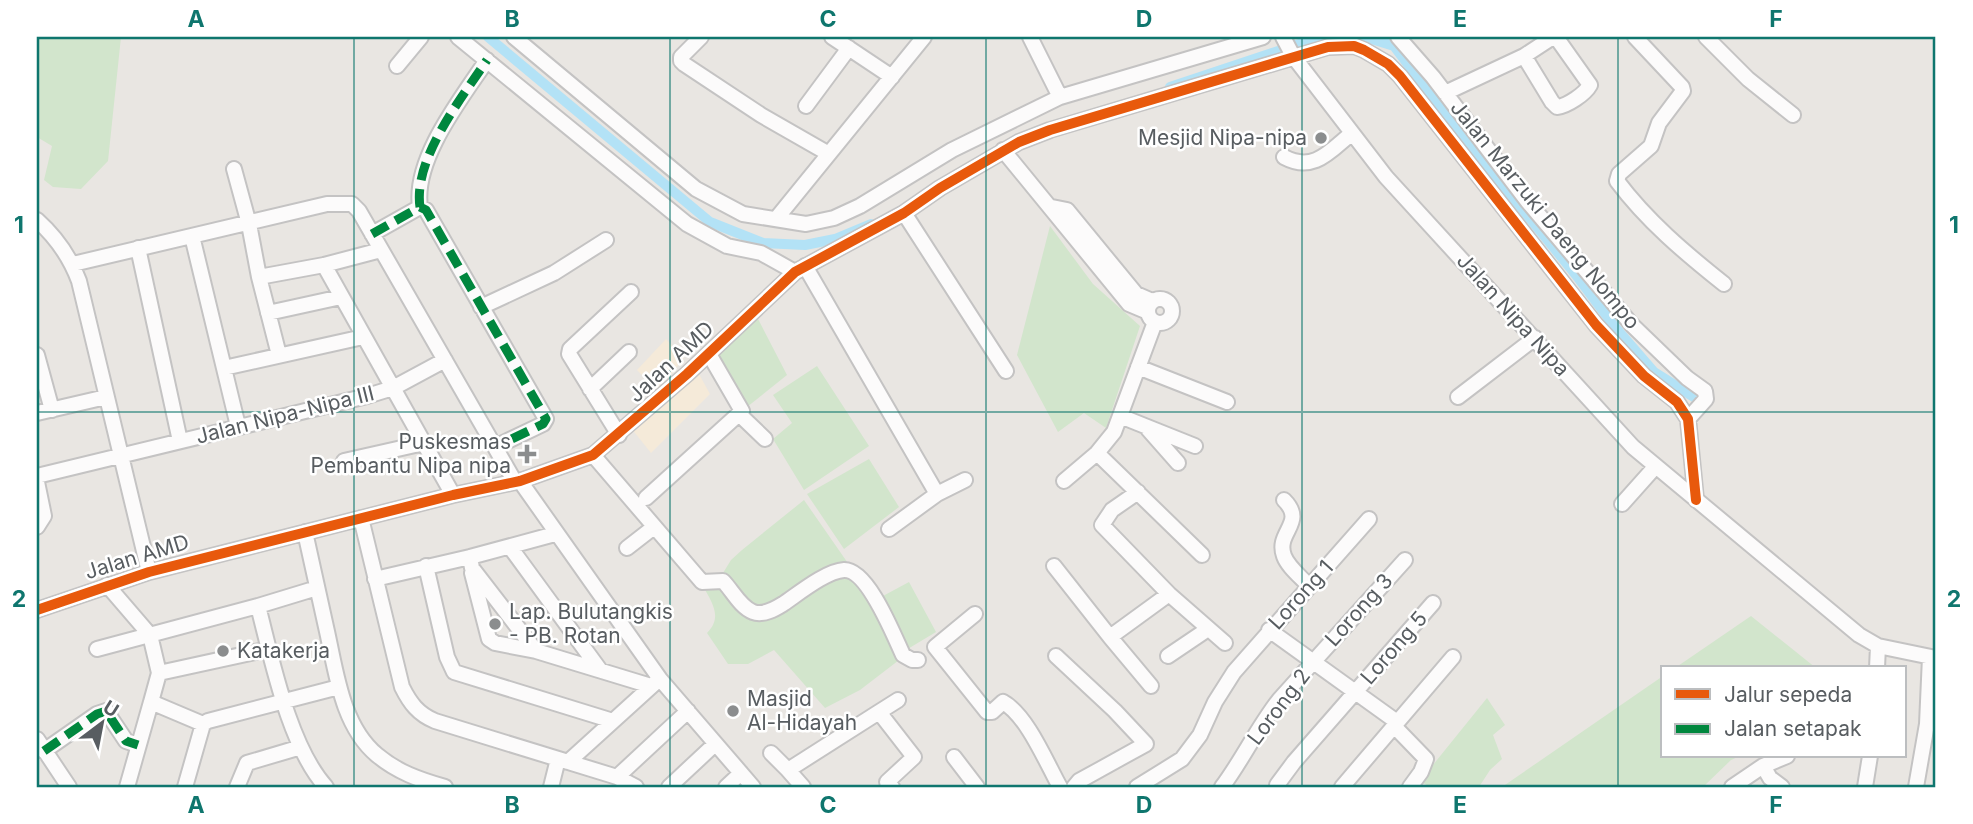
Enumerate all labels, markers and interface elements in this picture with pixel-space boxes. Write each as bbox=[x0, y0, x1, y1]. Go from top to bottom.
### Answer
text: A bbox=[187, 5, 205, 33]
text: B bbox=[504, 5, 520, 33]
text: C bbox=[819, 5, 837, 33]
text: D bbox=[1136, 5, 1152, 33]
text: E bbox=[1453, 5, 1467, 33]
text: F bbox=[1769, 5, 1783, 33]
street label: Jalan Marzuki Daeng Nompo bbox=[1445, 95, 1645, 334]
place label: Mesjid Nipa-nipa bbox=[1138, 125, 1307, 150]
marker: Mesjid Nipa-nipa bbox=[1313, 130, 1329, 146]
text: 1 bbox=[14, 211, 24, 239]
text: 1 bbox=[1949, 211, 1959, 239]
street label: Jalan Nipa Nipa bbox=[1452, 248, 1575, 381]
street label: Jalan AMD bbox=[623, 316, 719, 407]
street label: Jalan Nipa-Nipa III bbox=[193, 380, 377, 449]
place label: Puskesmas Pembantu Nipa nipa bbox=[311, 429, 511, 478]
marker: Puskesmas Pembantu Nipa nipa bbox=[517, 444, 537, 464]
street label: Jalan AMD bbox=[82, 529, 192, 584]
street label: Lorong 1 bbox=[1263, 555, 1338, 634]
street label: Lorong 3 bbox=[1320, 568, 1398, 651]
text: 2 bbox=[12, 585, 26, 613]
text: 2 bbox=[1947, 585, 1961, 613]
place label: Lap. Bulutangkis - PB. Rotan bbox=[509, 599, 673, 648]
street label: Lorong 5 bbox=[1355, 606, 1432, 689]
marker: Lap. Bulutangkis - PB. Rotan bbox=[487, 616, 503, 632]
place label: Katakerja bbox=[237, 638, 330, 663]
marker: Katakerja bbox=[215, 643, 231, 659]
street label: Lorong 2 bbox=[1242, 664, 1315, 750]
legend bbox=[1661, 666, 1906, 758]
text: Jalur sepeda bbox=[1724, 682, 1852, 707]
place label: Masjid Al-Hidayah bbox=[747, 686, 857, 735]
north arrow bbox=[66, 688, 136, 758]
text: U bbox=[99, 696, 123, 722]
marker: Masjid Al-Hidayah bbox=[725, 703, 741, 719]
text: Jalan setapak bbox=[1724, 716, 1862, 741]
text: A bbox=[187, 791, 205, 819]
text: B bbox=[504, 791, 520, 819]
text: C bbox=[819, 791, 837, 819]
text: D bbox=[1136, 791, 1152, 819]
text: E bbox=[1453, 791, 1467, 819]
text: F bbox=[1769, 791, 1783, 819]

